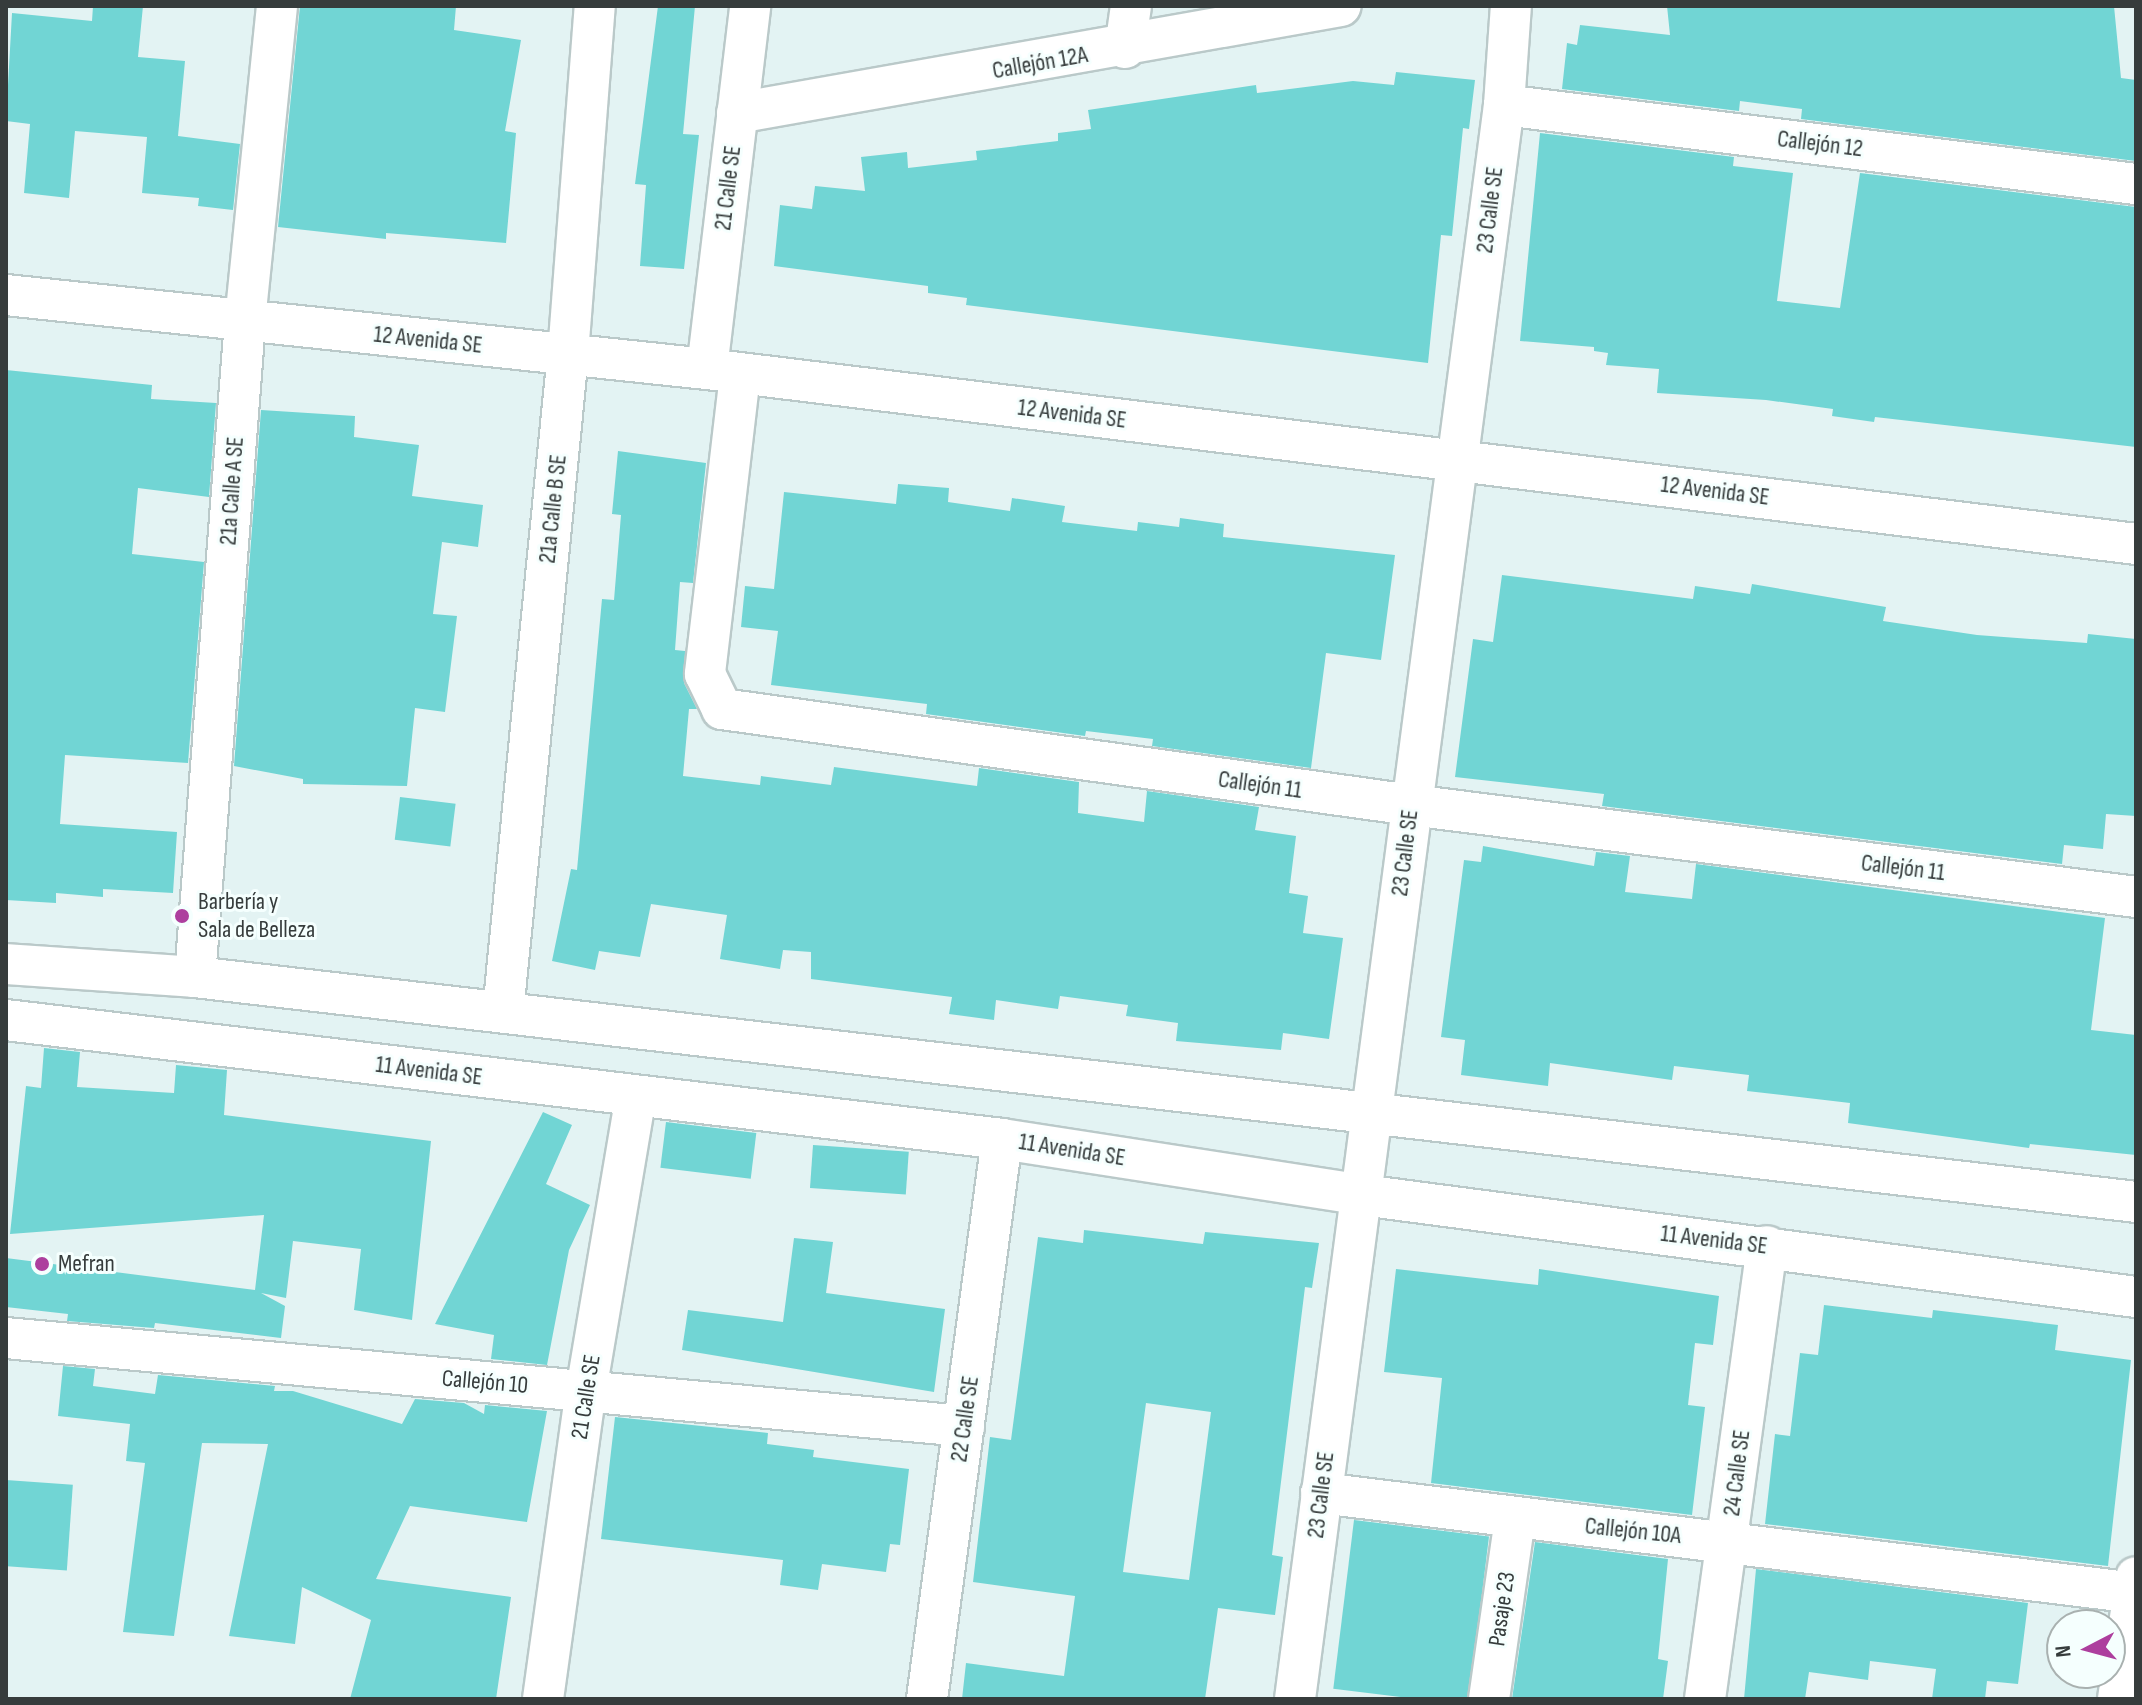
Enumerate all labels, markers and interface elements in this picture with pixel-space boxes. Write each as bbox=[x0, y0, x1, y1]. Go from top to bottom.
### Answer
street label: Callejón 12A bbox=[990, 40, 1090, 86]
street label: Callejón 12 bbox=[1776, 124, 1864, 164]
street label: 21 Calle SE bbox=[709, 144, 747, 232]
street label: 23 Calle SE bbox=[1470, 165, 1510, 255]
street label: 12 Avenida SE bbox=[372, 320, 484, 360]
street label: 12 Avenida SE bbox=[1016, 393, 1128, 435]
street label: 21a Calle A SE bbox=[214, 436, 250, 546]
street label: 21a Calle B SE bbox=[533, 453, 573, 565]
street label: 12 Avenida SE bbox=[1659, 470, 1771, 512]
street label: Callejón 11 bbox=[1216, 765, 1304, 805]
street label: 23 Calle SE bbox=[1385, 808, 1425, 898]
street label: Callejón 11 bbox=[1859, 849, 1947, 887]
place label: Barbería y Sala de Belleza bbox=[198, 888, 315, 944]
marker: Barbería y Sala de Belleza bbox=[173, 907, 191, 925]
street label: 11 Avenida SE bbox=[374, 1050, 484, 1092]
street label: 11 Avenida SE bbox=[1017, 1127, 1127, 1173]
street label: 11 Avenida SE bbox=[1659, 1219, 1769, 1261]
place label: Mefran bbox=[58, 1250, 115, 1278]
marker: Mefran bbox=[33, 1255, 51, 1273]
street label: 21 Calle SE bbox=[565, 1353, 607, 1441]
street label: Callejón 10 bbox=[441, 1364, 529, 1400]
street label: 22 Calle SE bbox=[945, 1374, 985, 1464]
street label: 24 Calle SE bbox=[1717, 1428, 1757, 1518]
street label: 23 Calle SE bbox=[1301, 1450, 1341, 1540]
street label: Callejón 10A bbox=[1583, 1512, 1683, 1550]
street label: Pasaje 23 bbox=[1483, 1570, 1521, 1648]
north arrow bbox=[2046, 1609, 2126, 1689]
text: N bbox=[2050, 1644, 2078, 1659]

